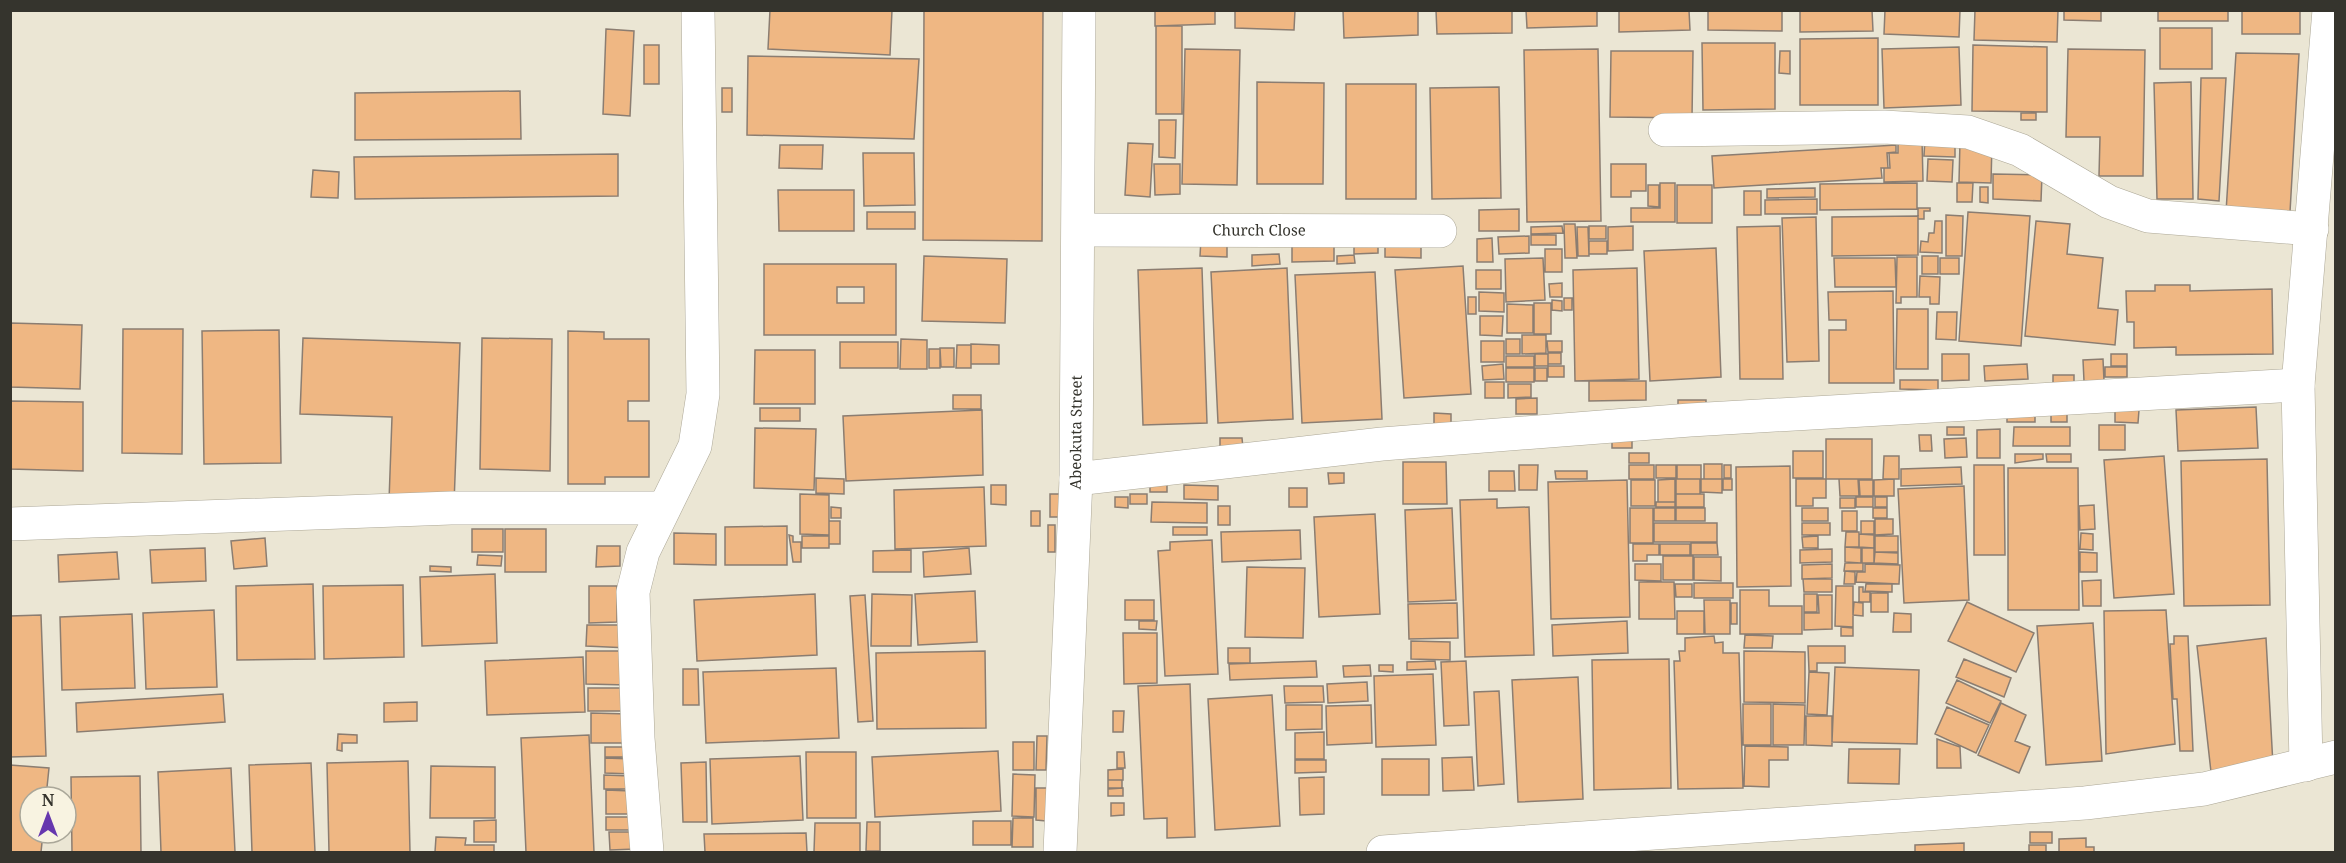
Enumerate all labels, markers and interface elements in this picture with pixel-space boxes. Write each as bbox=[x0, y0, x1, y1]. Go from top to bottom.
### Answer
street label: Church Close bbox=[1212, 219, 1306, 240]
street label: Abeokuta Street bbox=[1065, 375, 1086, 490]
north arrow bbox=[18, 785, 78, 845]
text: N bbox=[42, 789, 55, 811]

